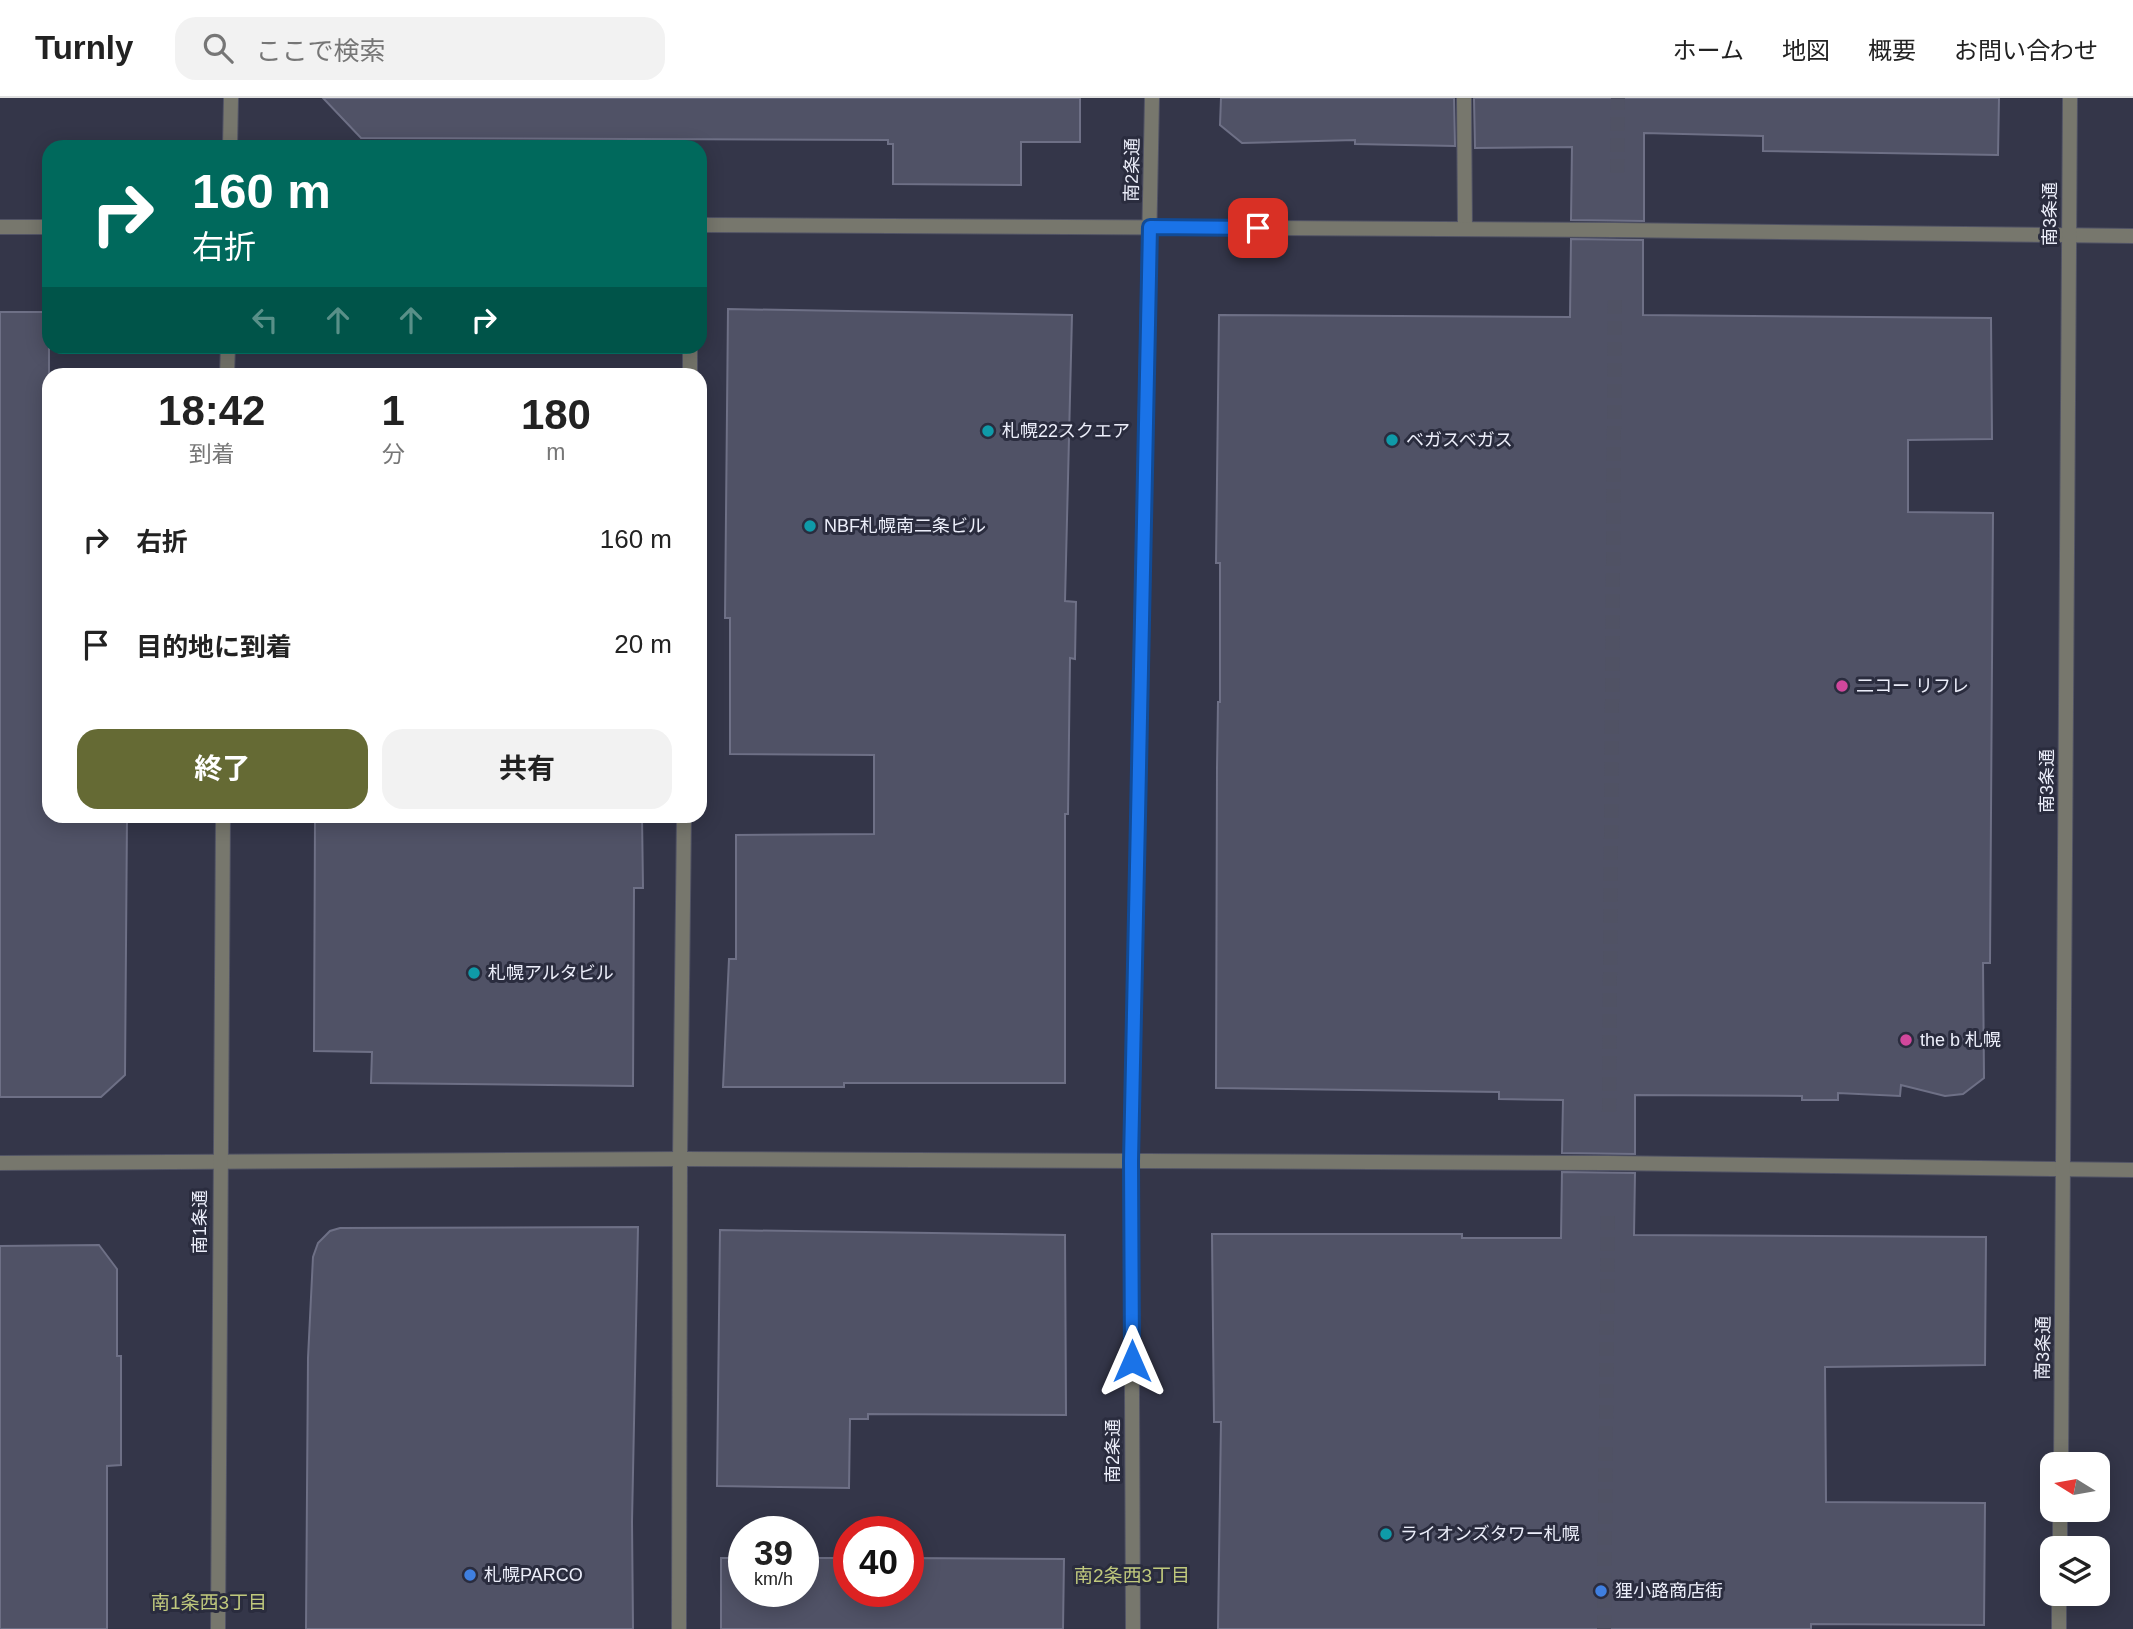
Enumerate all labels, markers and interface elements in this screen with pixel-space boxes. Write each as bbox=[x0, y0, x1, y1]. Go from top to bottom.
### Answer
search box bbox=[175, 17, 665, 80]
text: Turnly bbox=[35, 29, 133, 66]
icon: search bbox=[199, 29, 237, 67]
text: ここで検索 bbox=[255, 36, 385, 66]
text: ホーム bbox=[1673, 37, 1744, 64]
text: 地図 bbox=[1782, 37, 1830, 64]
text: 概要 bbox=[1868, 37, 1916, 64]
text: お問い合わせ bbox=[1954, 37, 2098, 64]
street label: 南2条通 bbox=[1121, 138, 1143, 202]
text: 160 m bbox=[192, 164, 331, 218]
icon: right bbox=[77, 168, 168, 259]
street label: 南3条通 bbox=[2040, 182, 2060, 246]
pin bbox=[1228, 198, 1288, 258]
icon: arrive bbox=[1239, 209, 1277, 247]
text: 右折 bbox=[192, 229, 256, 265]
icon: left bbox=[246, 301, 284, 339]
icon: ahead bbox=[319, 301, 357, 339]
icon: ahead bbox=[392, 301, 430, 339]
icon: right bbox=[465, 301, 503, 339]
text: 18:42 bbox=[158, 387, 265, 434]
text: 1 bbox=[381, 387, 405, 434]
text: 180 bbox=[521, 391, 591, 438]
place label: 札幌22スクエア bbox=[1002, 421, 1130, 441]
marker: 札幌22スクエア bbox=[980, 423, 996, 439]
place label: ベガスベガス bbox=[1406, 430, 1513, 450]
marker: ベガスベガス bbox=[1384, 432, 1400, 448]
text: m bbox=[546, 439, 566, 465]
text: 到着 bbox=[189, 441, 235, 467]
text: 分 bbox=[382, 441, 405, 467]
place label: NBF札幌南二条ビル bbox=[824, 516, 986, 536]
marker: NBF札幌南二条ビル bbox=[802, 518, 818, 534]
icon: right bbox=[77, 521, 115, 559]
text: 160 m bbox=[600, 524, 672, 554]
text: 右折 bbox=[136, 527, 188, 557]
icon: arrive bbox=[77, 626, 115, 664]
text: 20 m bbox=[614, 629, 672, 659]
text: 目的地に到着 bbox=[136, 632, 292, 662]
place label: 二コー リフレ bbox=[1856, 676, 1969, 696]
marker: 二コー リフレ bbox=[1834, 678, 1850, 694]
button: 終了 bbox=[77, 729, 368, 809]
button: 共有 bbox=[382, 729, 672, 809]
street label: 南3条通 bbox=[2037, 749, 2057, 813]
place label: 札幌アルタビル bbox=[488, 963, 614, 983]
marker: 札幌アルタビル bbox=[466, 965, 482, 981]
place label: the b 札幌 bbox=[1920, 1030, 2001, 1050]
marker: the b 札幌 bbox=[1898, 1032, 1914, 1048]
street label: 南1条通 bbox=[190, 1190, 210, 1254]
street label: 南3条通 bbox=[2032, 1316, 2054, 1380]
position arrow bbox=[1095, 1324, 1169, 1398]
street label: 南2条通 bbox=[1103, 1419, 1123, 1483]
north arrow bbox=[2040, 1452, 2110, 1522]
map controls bbox=[2040, 1452, 2110, 1606]
speed limit sign: 40 bbox=[833, 1516, 924, 1607]
place label: ライオンズタワー札幌 bbox=[1400, 1524, 1580, 1544]
marker: ライオンズタワー札幌 bbox=[1378, 1526, 1394, 1542]
text: 39 bbox=[754, 1533, 793, 1572]
button: layers bbox=[2040, 1536, 2110, 1606]
place label: 札幌PARCO bbox=[484, 1565, 583, 1585]
district label: 南2条西3丁目 bbox=[1074, 1565, 1190, 1586]
marker: 札幌PARCO bbox=[462, 1567, 478, 1583]
text: km/h bbox=[754, 1569, 793, 1589]
place label: 狸小路商店街 bbox=[1615, 1581, 1723, 1601]
marker: 狸小路商店街 bbox=[1593, 1583, 1609, 1599]
district label: 南1条西3丁目 bbox=[151, 1592, 267, 1613]

